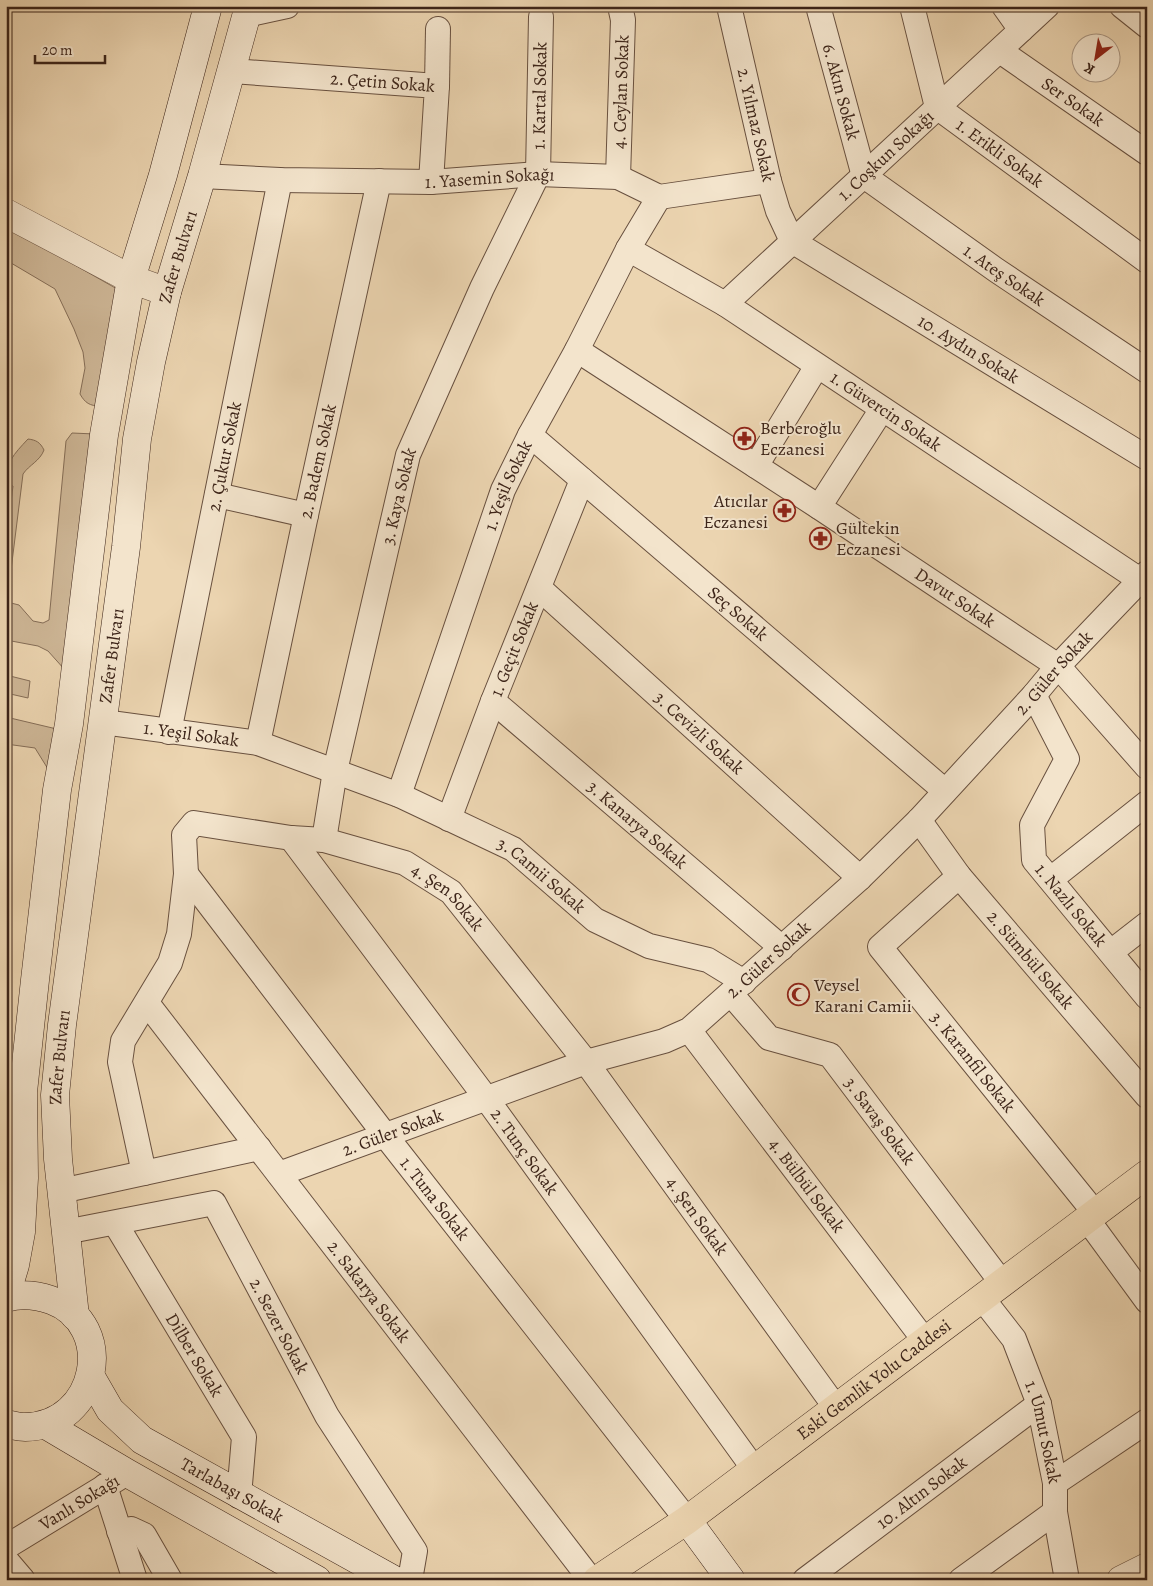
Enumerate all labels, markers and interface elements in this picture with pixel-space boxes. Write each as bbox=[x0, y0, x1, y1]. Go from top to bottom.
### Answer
scale bar bbox=[35, 32, 105, 64]
north arrow bbox=[1070, 32, 1120, 82]
street label: 4. Ceylan Sokak bbox=[607, 35, 635, 150]
text: 20 m bbox=[42, 40, 73, 60]
street label: 6. Akın Sokak bbox=[817, 41, 866, 143]
street label: 1. Kartal Sokak bbox=[526, 42, 553, 150]
text: K bbox=[1080, 58, 1098, 79]
street label: 2. Çetin Sokak bbox=[329, 66, 436, 98]
street label: 2. Yılmaz Sokak bbox=[732, 66, 781, 184]
street label: Ser Sokak bbox=[1037, 71, 1110, 132]
street label: 1. Coşkun Sokağı bbox=[832, 105, 939, 206]
street label: 1. Erikli Sokak bbox=[951, 113, 1049, 193]
street label: 1. Yasemin Sokağı bbox=[425, 162, 555, 194]
street label: Zafer Bulvarı bbox=[153, 207, 203, 306]
street label: 1. Ateş Sokak bbox=[959, 239, 1050, 312]
street label: 10. Aydın Sokak bbox=[913, 309, 1024, 389]
street label: 1. Güvercin Sokak bbox=[826, 365, 947, 457]
street label: 2. Çukur Sokak bbox=[202, 399, 247, 514]
street label: 2. Badem Sokak bbox=[294, 402, 342, 521]
place label: Berberoğlu Eczanesi bbox=[760, 416, 842, 461]
pharmacy icon: Berberoğlu Eczanesi bbox=[732, 426, 756, 450]
street label: 1. Yeşil Sokak bbox=[478, 436, 538, 534]
street label: 3. Kaya Sokak bbox=[376, 443, 422, 547]
place label: Atıcılar Eczanesi bbox=[703, 489, 768, 534]
pharmacy icon: Atıcılar Eczanesi bbox=[772, 499, 796, 523]
place label: Gültekin Eczanesi bbox=[836, 516, 901, 561]
pharmacy icon: Gültekin Eczanesi bbox=[808, 526, 832, 550]
street label: Davut Sokak bbox=[910, 562, 1000, 633]
street label: Seç Sokak bbox=[703, 581, 773, 646]
street label: 1. Geçit Sokak bbox=[484, 598, 544, 700]
street label: Zafer Bulvarı bbox=[93, 607, 130, 705]
street label: 2. Güler Sokak bbox=[1010, 625, 1098, 720]
street label: 3. Cevizli Sokak bbox=[649, 686, 750, 780]
street label: 1. Yeşil Sokak bbox=[142, 716, 241, 752]
street label: 3. Kanarya Sokak bbox=[582, 775, 693, 874]
street label: 3. Camii Sokak bbox=[493, 831, 591, 919]
street label: 4. Şen Sokak bbox=[407, 858, 490, 936]
street label: 1. Nazlı Sokak bbox=[1030, 858, 1113, 952]
street label: 2. Sümbül Sokak bbox=[982, 905, 1080, 1014]
street label: 2. Güler Sokak bbox=[721, 915, 816, 1004]
place label: Veysel Karani Camii bbox=[813, 973, 912, 1018]
mosque icon: Veysel Karani Camii bbox=[786, 983, 810, 1007]
street label: 3. Karanfil Sokak bbox=[925, 1006, 1021, 1117]
street label: Zafer Bulvarı bbox=[43, 1008, 76, 1105]
street label: 3. Savaş Sokak bbox=[839, 1072, 921, 1170]
street label: 2. Güler Sokak bbox=[339, 1103, 447, 1162]
street label: 2. Tunç Sokak bbox=[485, 1103, 564, 1200]
street label: 4. Bülbül Sokak bbox=[763, 1133, 851, 1238]
street label: 1. Tuna Sokak bbox=[395, 1152, 475, 1245]
street label: 4. Şen Sokak bbox=[661, 1172, 734, 1260]
street label: 2. Sakarya Sokak bbox=[322, 1235, 416, 1348]
street label: 2. Sezer Sokak bbox=[244, 1274, 315, 1378]
street label: Dilber Sokak bbox=[160, 1308, 229, 1401]
street label: Eski Gemlik Yolu Caddesi bbox=[792, 1314, 956, 1445]
street label: 1. Umut Sokak bbox=[1019, 1377, 1067, 1486]
street label: 10. Altın Sokak bbox=[871, 1450, 972, 1534]
street label: Tarlabaşı Sokak bbox=[176, 1452, 288, 1528]
street label: Vanlı Sokağı bbox=[34, 1468, 124, 1536]

